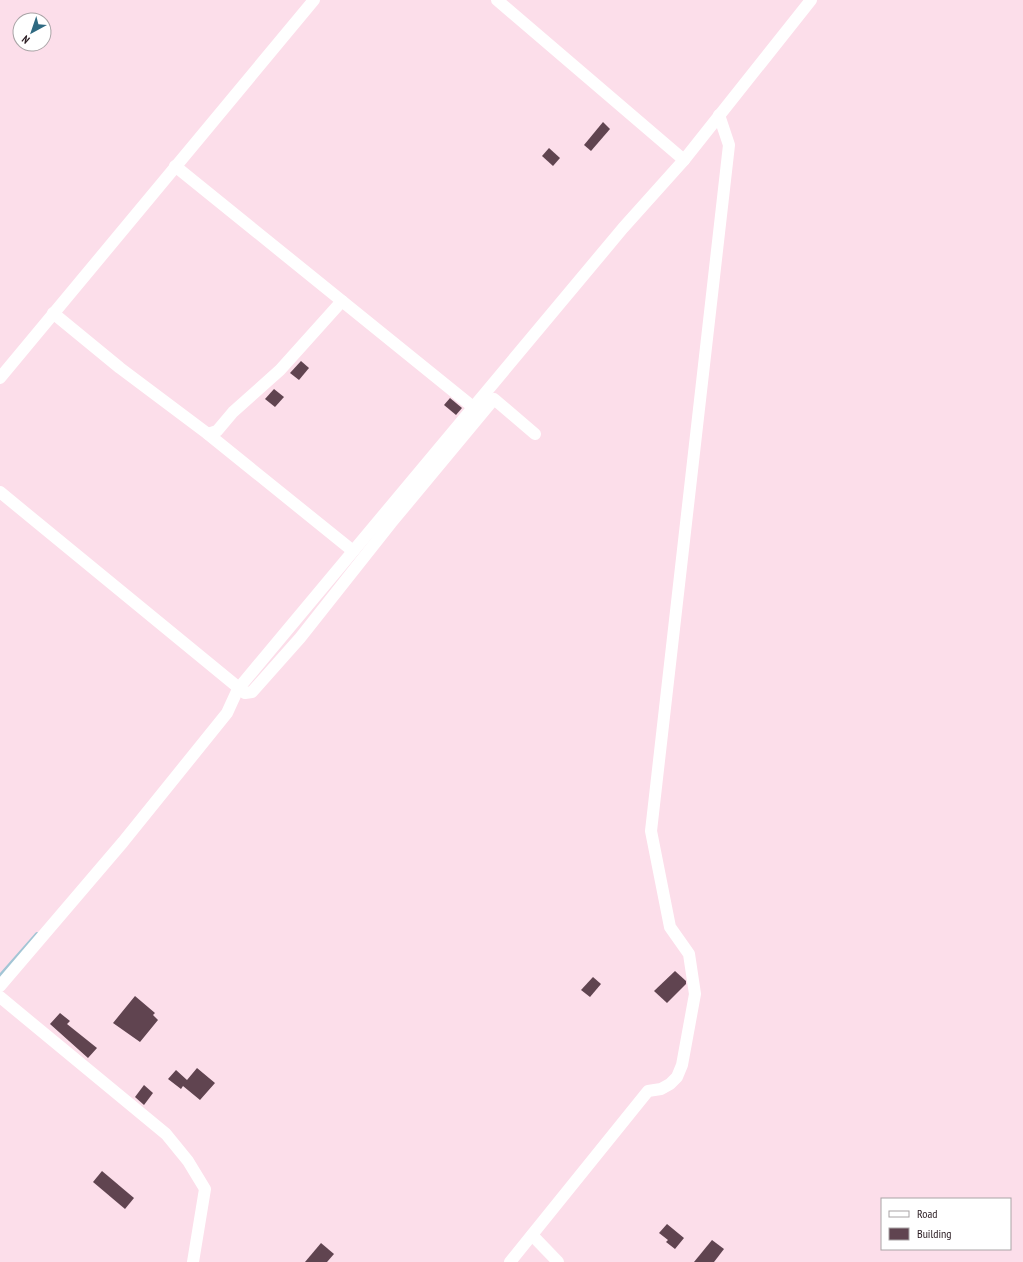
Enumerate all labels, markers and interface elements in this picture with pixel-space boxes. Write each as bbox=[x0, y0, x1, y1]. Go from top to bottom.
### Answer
north arrow bbox=[12, 12, 52, 52]
text: N bbox=[19, 32, 32, 47]
legend bbox=[881, 1198, 1011, 1250]
text: Road bbox=[917, 1206, 937, 1221]
text: Building bbox=[917, 1226, 952, 1241]

